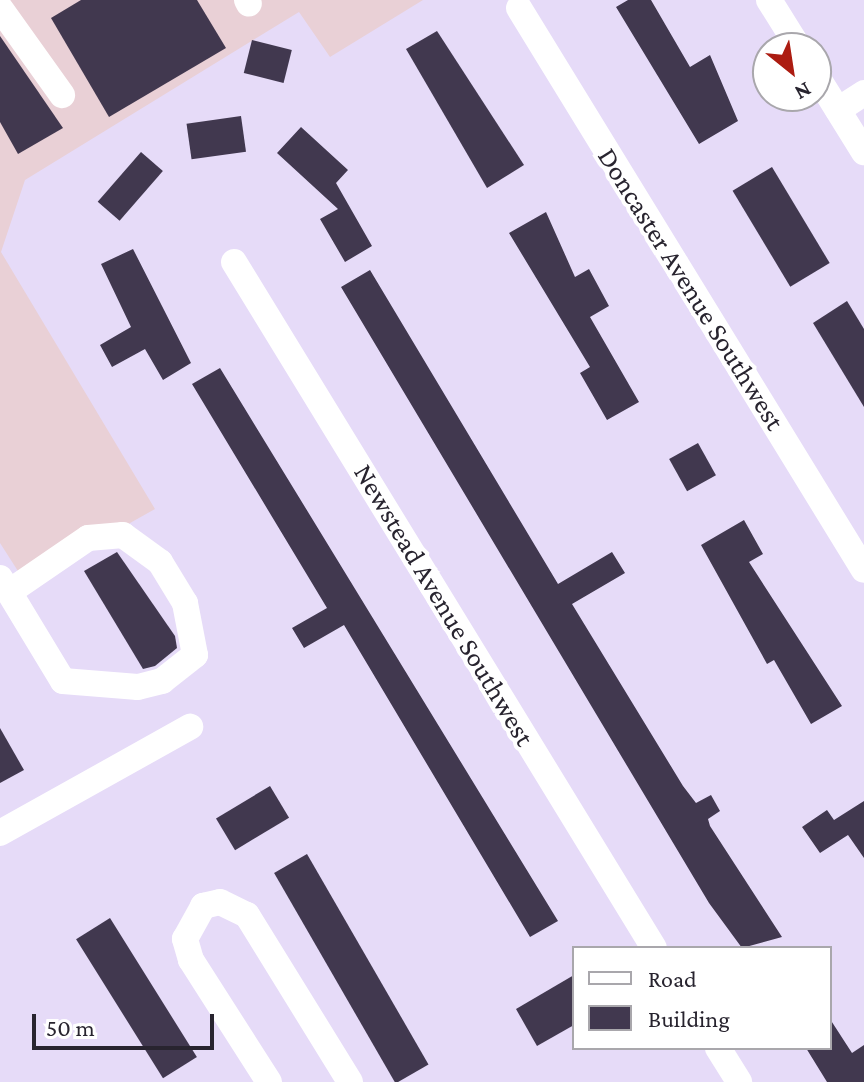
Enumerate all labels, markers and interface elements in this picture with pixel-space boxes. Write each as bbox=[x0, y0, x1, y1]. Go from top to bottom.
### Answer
north arrow bbox=[752, 32, 832, 112]
text: N bbox=[791, 77, 816, 106]
street label: Doncaster Avenue Southwest bbox=[590, 142, 792, 436]
street label: Newstead Avenue Southwest bbox=[346, 458, 542, 752]
legend bbox=[572, 946, 832, 1050]
text: Road bbox=[648, 965, 697, 992]
scale bar bbox=[36, 998, 218, 1048]
text: Building bbox=[648, 1005, 730, 1032]
text: 50 m bbox=[46, 1014, 95, 1041]

